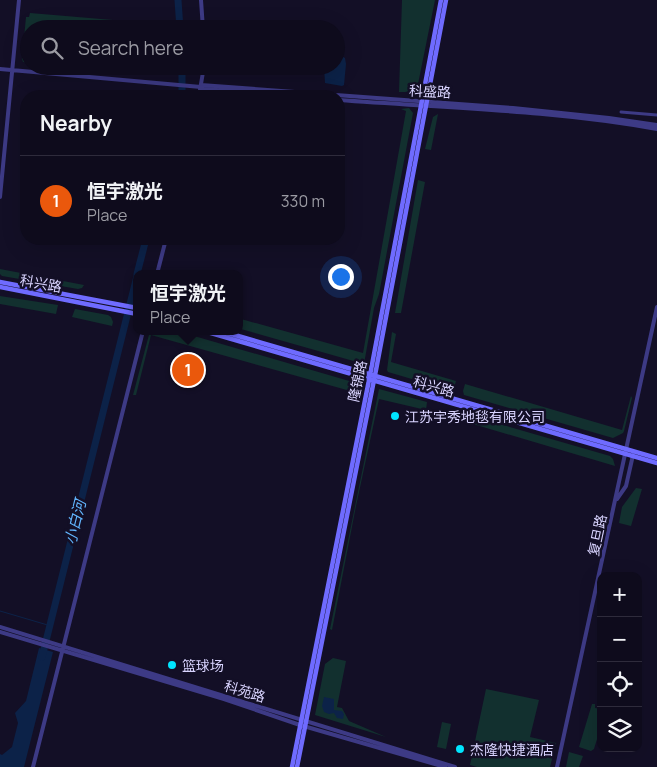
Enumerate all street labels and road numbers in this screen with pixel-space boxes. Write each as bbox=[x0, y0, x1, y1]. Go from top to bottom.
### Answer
street label: 科盛路 bbox=[409, 80, 451, 102]
street label: 科兴路 bbox=[19, 270, 63, 296]
street label: 隆锦路 bbox=[343, 358, 371, 404]
street label: 科兴路 bbox=[411, 371, 457, 401]
street label: 复旦路 bbox=[583, 512, 611, 558]
street label: 科苑路 bbox=[222, 676, 268, 706]

